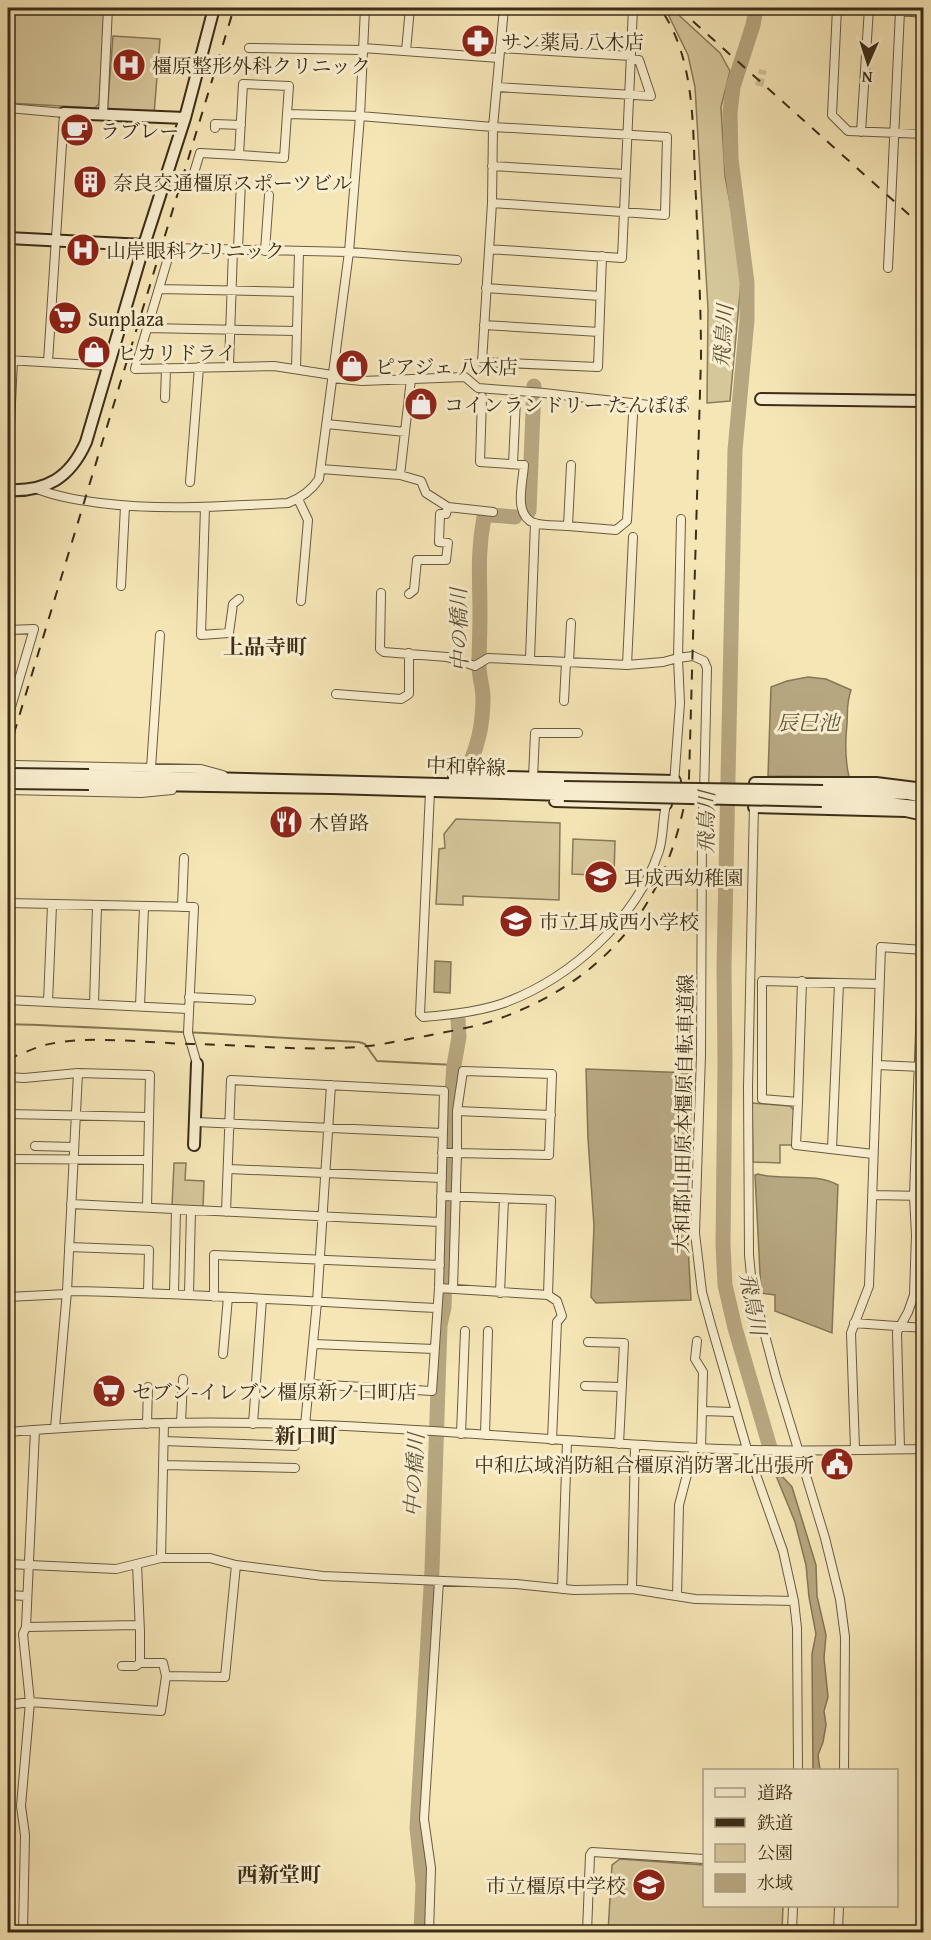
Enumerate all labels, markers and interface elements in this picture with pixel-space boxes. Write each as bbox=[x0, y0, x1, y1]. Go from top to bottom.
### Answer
pharmacy icon: サン薬局 八木店 bbox=[460, 23, 496, 59]
place label: サン薬局 八木店 bbox=[501, 27, 644, 56]
north arrow bbox=[838, 33, 898, 93]
hospital icon: 橿原整形外科クリニック bbox=[111, 47, 147, 83]
place label: 橿原整形外科クリニック bbox=[152, 51, 371, 80]
text: N bbox=[861, 66, 873, 90]
cafe icon: ラブレー bbox=[59, 112, 95, 148]
place label: ラブレー bbox=[100, 116, 179, 145]
building icon: 奈良交通橿原スポーツビル bbox=[72, 164, 108, 200]
place label: 奈良交通橿原スポーツビル bbox=[113, 168, 352, 197]
hospital icon: 山岸眼科クリニック bbox=[65, 232, 101, 268]
place label: 山岸眼科クリニック bbox=[106, 236, 285, 265]
supermarket icon: Sunplaza bbox=[47, 300, 83, 336]
water label: 飛鳥川 bbox=[705, 302, 741, 369]
place label: Sunplaza bbox=[88, 304, 164, 333]
shop icon: ヒカリドライ bbox=[76, 334, 112, 370]
place label: ヒカリドライ bbox=[117, 338, 236, 367]
shop icon: ピアジェ 八木店 bbox=[334, 348, 370, 384]
place label: ピアジェ 八木店 bbox=[375, 352, 518, 381]
shop icon: コインランドリー たんぽぽ bbox=[403, 386, 439, 422]
place label: コインランドリー たんぽぽ bbox=[444, 390, 688, 419]
water label: 中の橋川 bbox=[443, 586, 475, 672]
district label: 上品寺町 bbox=[223, 631, 307, 662]
water label: 辰巳池 bbox=[777, 707, 841, 738]
street label: 中和幹線 bbox=[426, 750, 506, 782]
water label: 飛鳥川 bbox=[690, 788, 722, 854]
restaurant icon: 木曽路 bbox=[268, 804, 304, 840]
place label: 木曽路 bbox=[309, 808, 369, 837]
school or university icon: 耳成西幼稚園 bbox=[583, 859, 619, 895]
place label: 耳成西幼稚園 bbox=[624, 863, 744, 892]
school or university icon: 市立耳成西小学校 bbox=[498, 903, 534, 939]
place label: 市立耳成西小学校 bbox=[539, 907, 699, 936]
street label: 大和郡山田原本橿原自転車道線 bbox=[666, 974, 700, 1254]
water label: 飛鳥川 bbox=[732, 1270, 775, 1340]
supermarket icon: セブン-イレブン橿原新ノ口町店 bbox=[91, 1373, 127, 1409]
place label: セブン-イレブン橿原新ノ口町店 bbox=[132, 1377, 417, 1406]
district label: 新口町 bbox=[275, 1420, 338, 1451]
water label: 中の橋川 bbox=[396, 1430, 432, 1518]
public building icon: 中和広域消防組合橿原消防署北出張所 bbox=[819, 1446, 855, 1482]
place label: 中和広域消防組合橿原消防署北出張所 bbox=[474, 1450, 814, 1479]
legend bbox=[703, 1769, 898, 1907]
text: 道路 bbox=[757, 1779, 793, 1806]
text: 鉄道 bbox=[757, 1809, 793, 1836]
text: 公園 bbox=[757, 1839, 793, 1866]
district label: 西新堂町 bbox=[237, 1859, 321, 1890]
school or university icon: 市立橿原中学校 bbox=[631, 1867, 667, 1903]
text: 水域 bbox=[757, 1869, 793, 1896]
place label: 市立橿原中学校 bbox=[486, 1871, 626, 1900]

